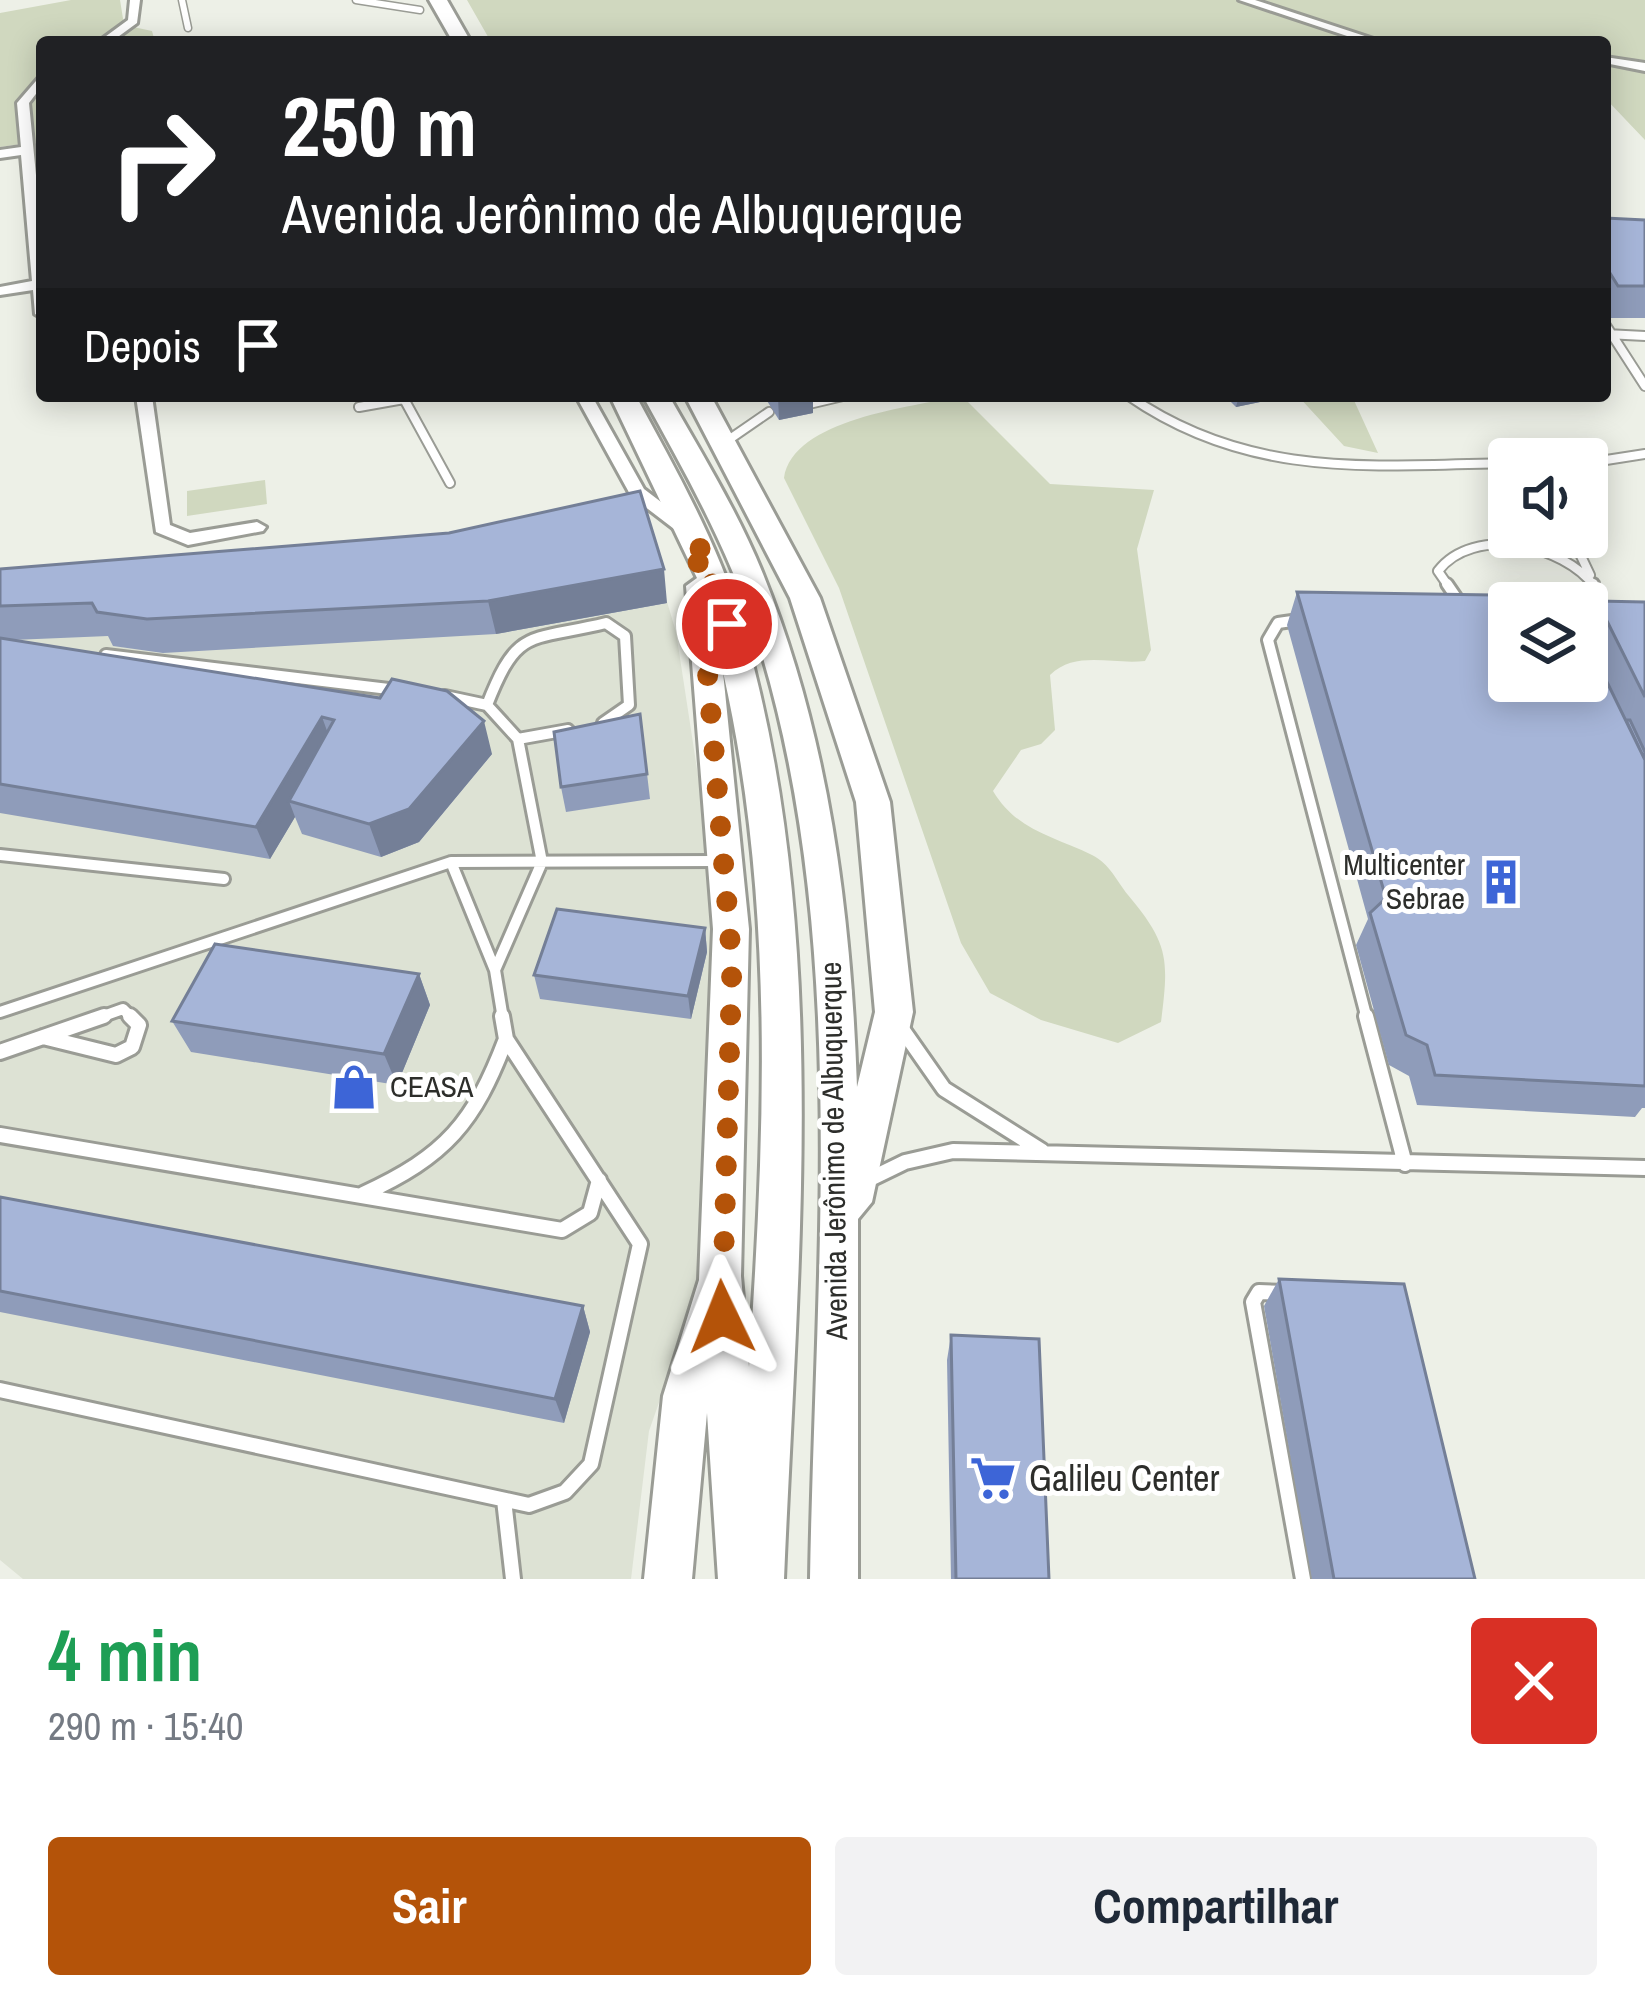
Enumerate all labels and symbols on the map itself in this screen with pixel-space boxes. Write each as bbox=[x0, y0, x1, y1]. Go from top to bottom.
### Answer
pin bbox=[676, 573, 778, 675]
place label: Multicenter Sebrae bbox=[1343, 844, 1466, 918]
building icon: Multicenter Sebrae bbox=[1476, 857, 1526, 907]
street label: Avenida Jerônimo de Albuquerque bbox=[810, 961, 856, 1342]
shop icon: CEASA bbox=[329, 1062, 379, 1112]
place label: CEASA bbox=[390, 1066, 474, 1106]
position arrow bbox=[659, 1254, 785, 1380]
supermarket icon: Galileu Center bbox=[968, 1453, 1018, 1503]
place label: Galileu Center bbox=[1029, 1454, 1220, 1502]

